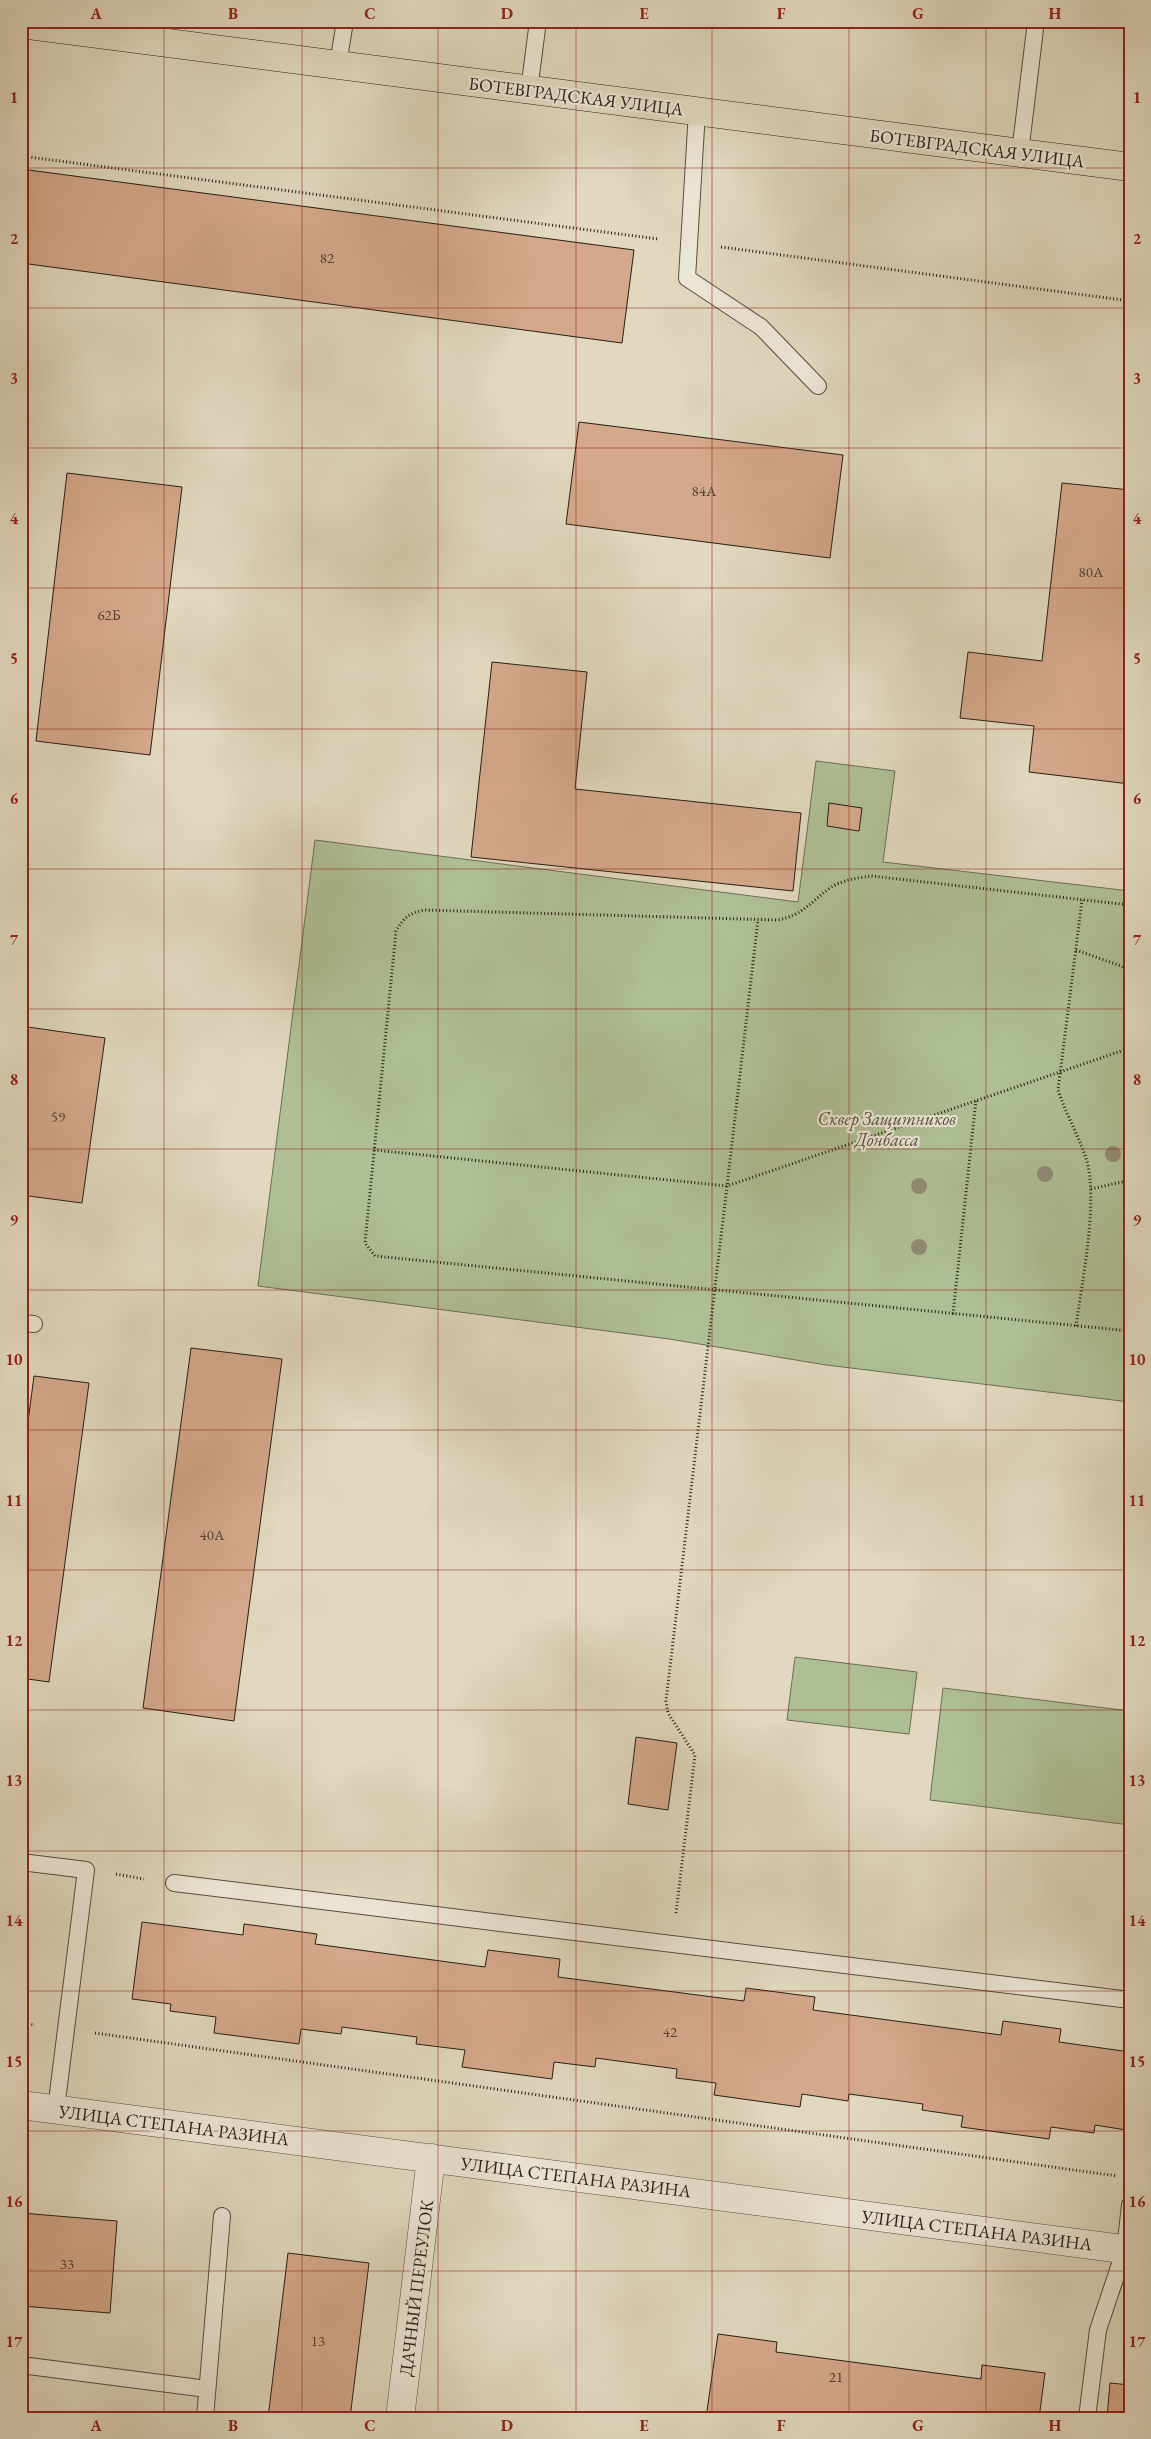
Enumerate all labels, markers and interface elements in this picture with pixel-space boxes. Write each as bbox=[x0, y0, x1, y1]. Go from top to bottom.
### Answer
text: A bbox=[89, 3, 102, 24]
text: B bbox=[228, 3, 238, 24]
text: C bbox=[364, 3, 376, 24]
text: D bbox=[501, 3, 513, 24]
text: E bbox=[639, 3, 649, 24]
text: F bbox=[777, 3, 786, 24]
text: G bbox=[912, 3, 924, 24]
text: H bbox=[1049, 3, 1062, 24]
street label: БОТЕВГРАДСКАЯ УЛИЦА bbox=[467, 71, 685, 121]
text: 1 bbox=[10, 87, 18, 108]
text: 1 bbox=[1133, 87, 1141, 108]
street label: БОТЕВГРАДСКАЯ УЛИЦА bbox=[868, 123, 1086, 173]
text: 2 bbox=[10, 228, 19, 249]
text: 2 bbox=[1133, 228, 1142, 249]
house number: 82 bbox=[320, 248, 335, 267]
text: 3 bbox=[10, 368, 18, 389]
text: 3 bbox=[1133, 368, 1141, 389]
house number: 84А bbox=[692, 481, 717, 500]
text: 4 bbox=[10, 508, 19, 529]
text: 4 bbox=[1133, 508, 1142, 529]
house number: 80А bbox=[1079, 562, 1104, 581]
house number: 62Б bbox=[97, 605, 121, 624]
text: 5 bbox=[10, 648, 18, 669]
text: 5 bbox=[1133, 648, 1141, 669]
text: 6 bbox=[10, 788, 19, 809]
text: 6 bbox=[1133, 788, 1142, 809]
text: 7 bbox=[10, 929, 19, 950]
text: 7 bbox=[1133, 929, 1142, 950]
text: 8 bbox=[10, 1069, 18, 1090]
text: 8 bbox=[1133, 1069, 1141, 1090]
house number: 59 bbox=[51, 1107, 65, 1126]
park label: Сквер Защитников Донбасса bbox=[818, 1107, 956, 1151]
text: 9 bbox=[10, 1209, 19, 1230]
text: 9 bbox=[1133, 1209, 1142, 1230]
text: 10 bbox=[6, 1349, 23, 1370]
text: 10 bbox=[1129, 1349, 1146, 1370]
text: 11 bbox=[6, 1490, 22, 1511]
text: 11 bbox=[1129, 1490, 1145, 1511]
house number: 40А bbox=[200, 1525, 225, 1544]
text: 12 bbox=[6, 1630, 23, 1651]
text: 12 bbox=[1129, 1630, 1146, 1651]
text: 13 bbox=[6, 1770, 22, 1791]
text: 13 bbox=[1129, 1770, 1145, 1791]
text: 14 bbox=[6, 1910, 23, 1931]
text: 14 bbox=[1129, 1910, 1146, 1931]
house number: 42 bbox=[663, 2022, 678, 2041]
text: 15 bbox=[6, 2051, 22, 2072]
text: 15 bbox=[1129, 2051, 1145, 2072]
street label: УЛИЦА СТЕПАНА РАЗИНА bbox=[57, 2099, 291, 2151]
street label: УЛИЦА СТЕПАНА РАЗИНА bbox=[459, 2151, 693, 2203]
text: 16 bbox=[6, 2191, 23, 2212]
text: 16 bbox=[1129, 2191, 1146, 2212]
street label: ДАЧНЫЙ ПЕРЕУЛОК bbox=[394, 2198, 438, 2378]
street label: УЛИЦА СТЕПАНА РАЗИНА bbox=[860, 2204, 1094, 2256]
house number: 33 bbox=[60, 2254, 74, 2273]
text: 17 bbox=[6, 2331, 23, 2352]
house number: 13 bbox=[311, 2331, 325, 2350]
text: 17 bbox=[1129, 2331, 1146, 2352]
house number: 21 bbox=[829, 2367, 843, 2386]
text: A bbox=[89, 2415, 102, 2436]
text: B bbox=[228, 2415, 238, 2436]
text: C bbox=[364, 2415, 376, 2436]
text: D bbox=[501, 2415, 513, 2436]
text: E bbox=[639, 2415, 649, 2436]
text: F bbox=[777, 2415, 786, 2436]
text: G bbox=[912, 2415, 924, 2436]
text: H bbox=[1049, 2415, 1062, 2436]

